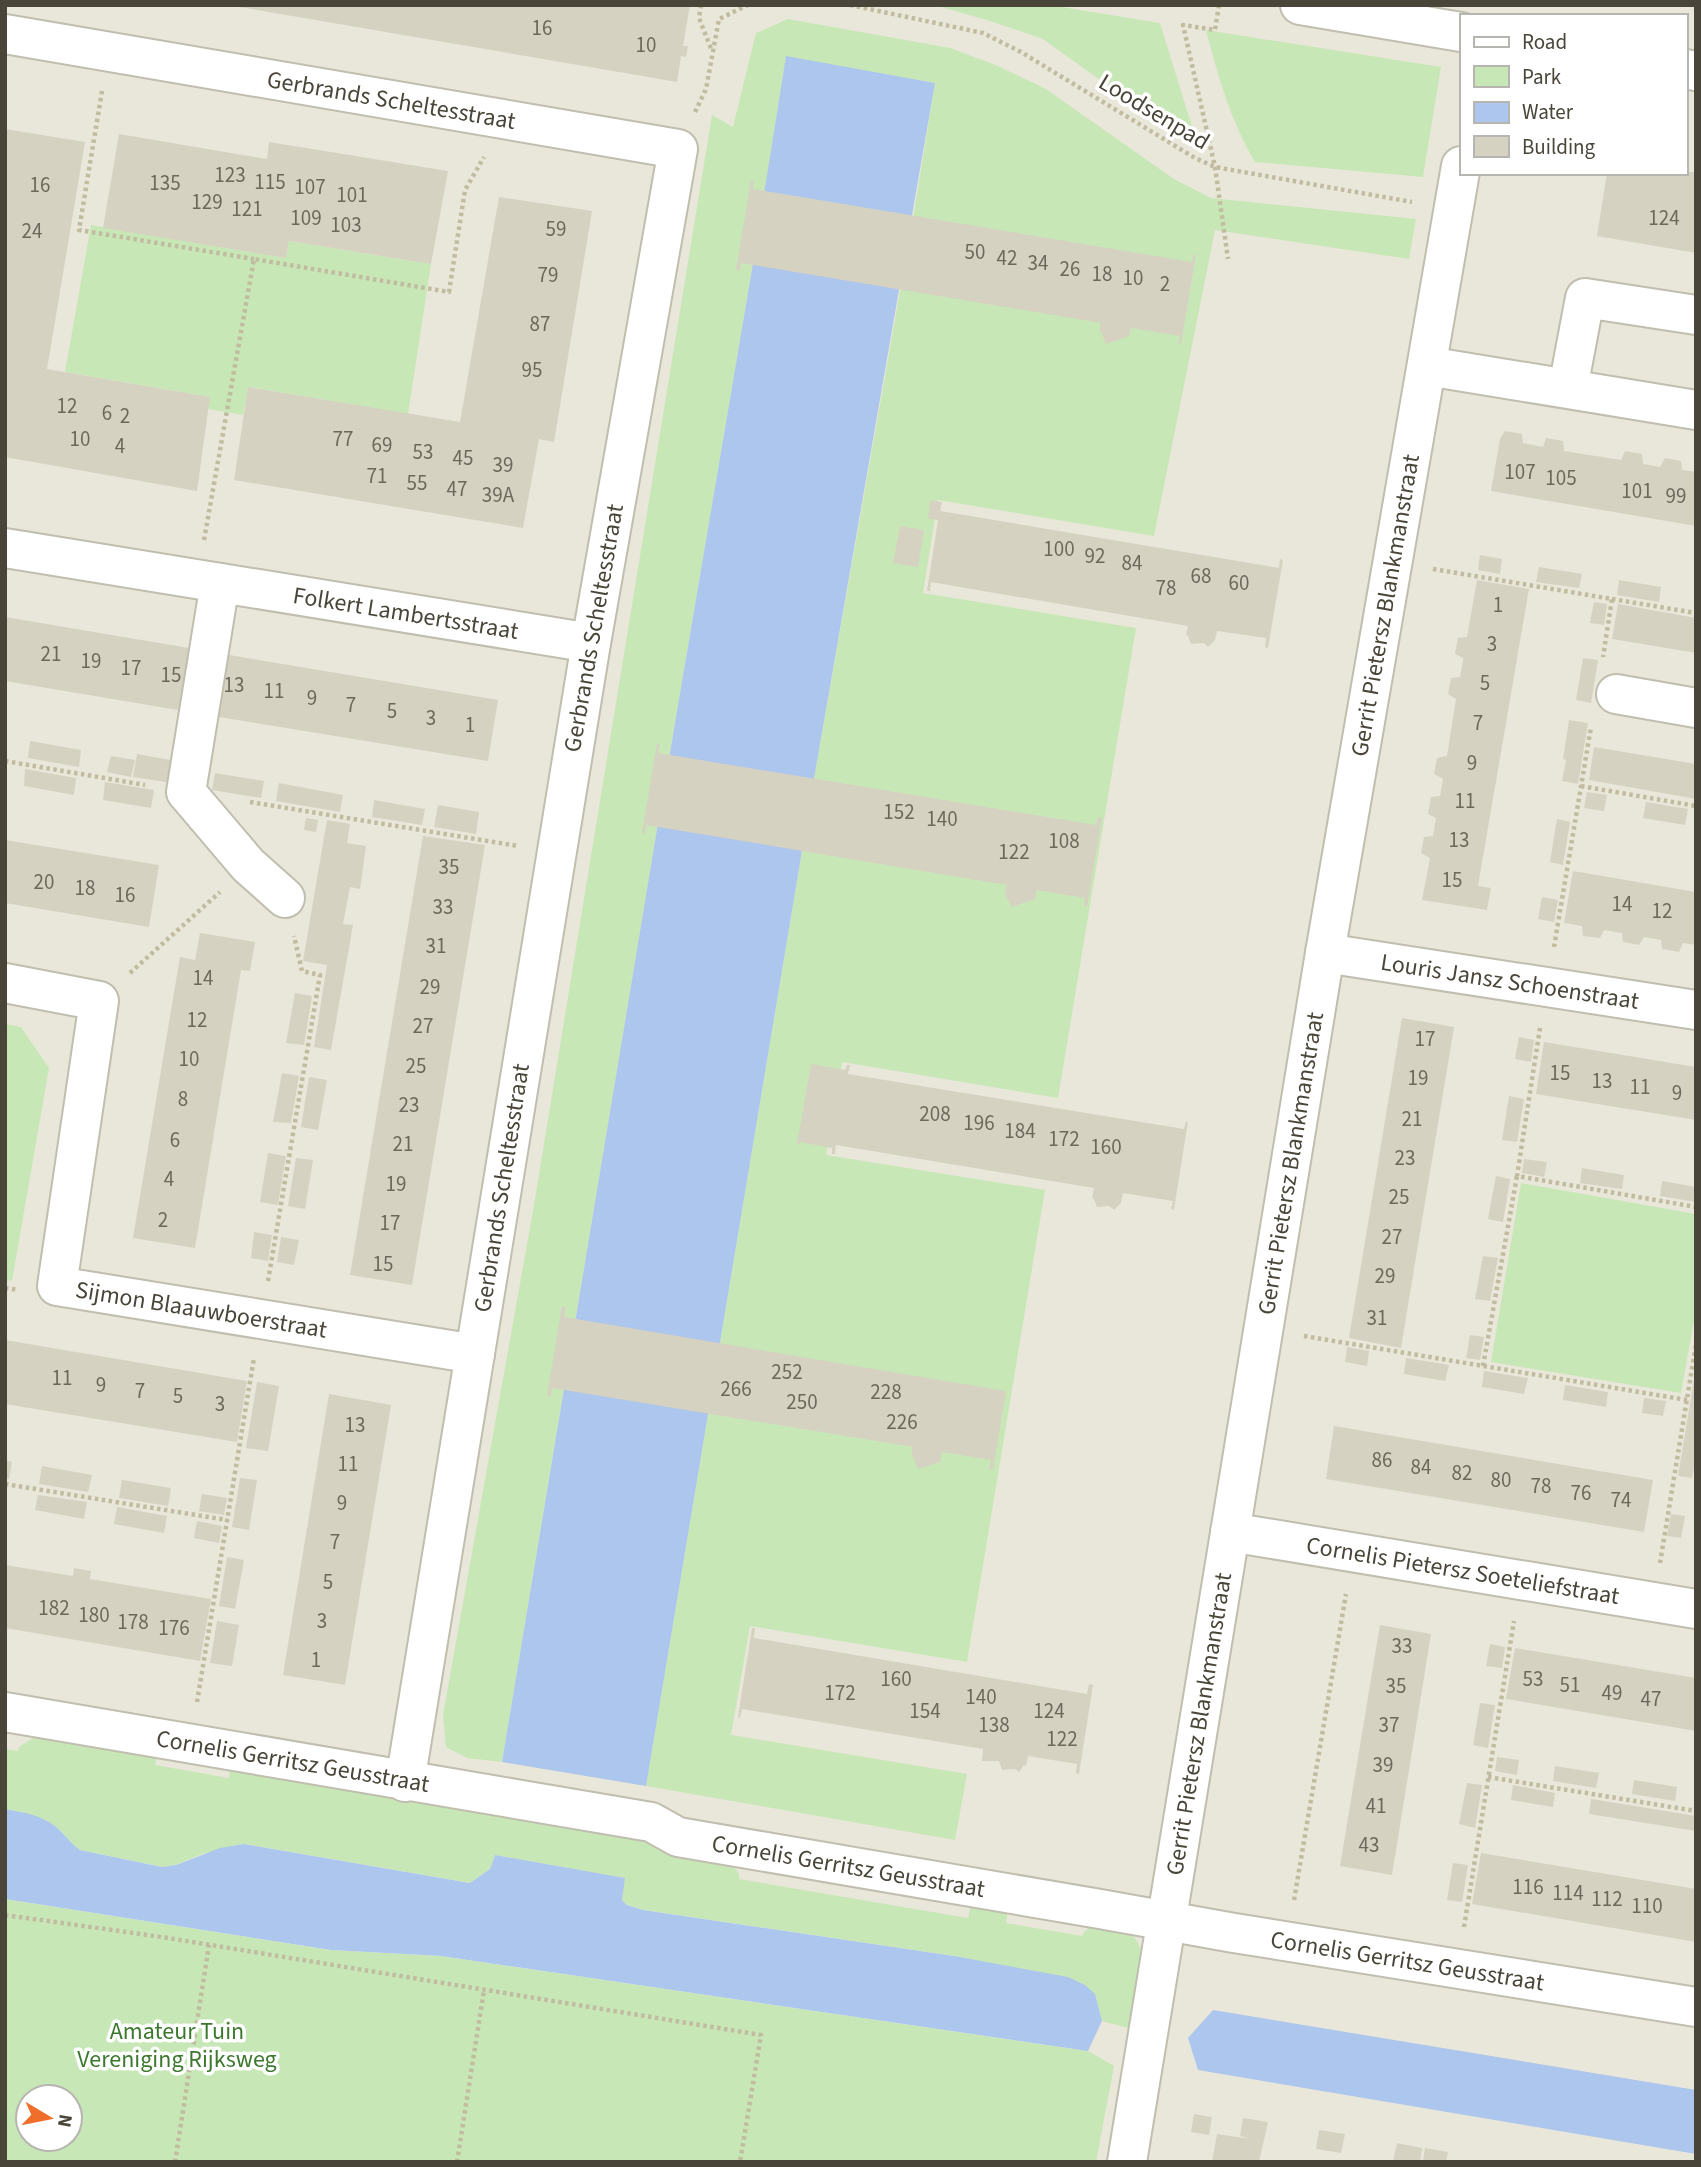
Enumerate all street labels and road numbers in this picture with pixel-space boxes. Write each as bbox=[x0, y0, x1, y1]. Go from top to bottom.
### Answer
street label: Gerbrands Scheltesstraat bbox=[264, 62, 518, 138]
street label: Loodsenpad bbox=[1092, 65, 1216, 159]
street label: Gerrit Pietersz Blankmanstraat bbox=[1342, 451, 1428, 759]
street label: Gerbrands Scheltesstraat bbox=[555, 501, 633, 755]
street label: Folkert Lambertsstraat bbox=[290, 577, 521, 648]
street label: Louris Jansz Schoenstraat bbox=[1378, 944, 1641, 1018]
street label: Gerrit Pietersz Blankmanstraat bbox=[1249, 1009, 1333, 1317]
street label: Gerbrands Scheltesstraat bbox=[465, 1061, 539, 1315]
street label: Sijmon Blaauwboerstraat bbox=[73, 1272, 330, 1347]
street label: Cornelis Pietersz Soeteliefstraat bbox=[1304, 1527, 1622, 1614]
street label: Gerrit Pietersz Blankmanstraat bbox=[1157, 1570, 1241, 1878]
street label: Cornelis Gerritsz Geusstraat bbox=[154, 1721, 432, 1801]
street label: Cornelis Gerritsz Geusstraat bbox=[709, 1826, 988, 1907]
street label: Cornelis Gerritsz Geusstraat bbox=[1268, 1922, 1547, 2000]

